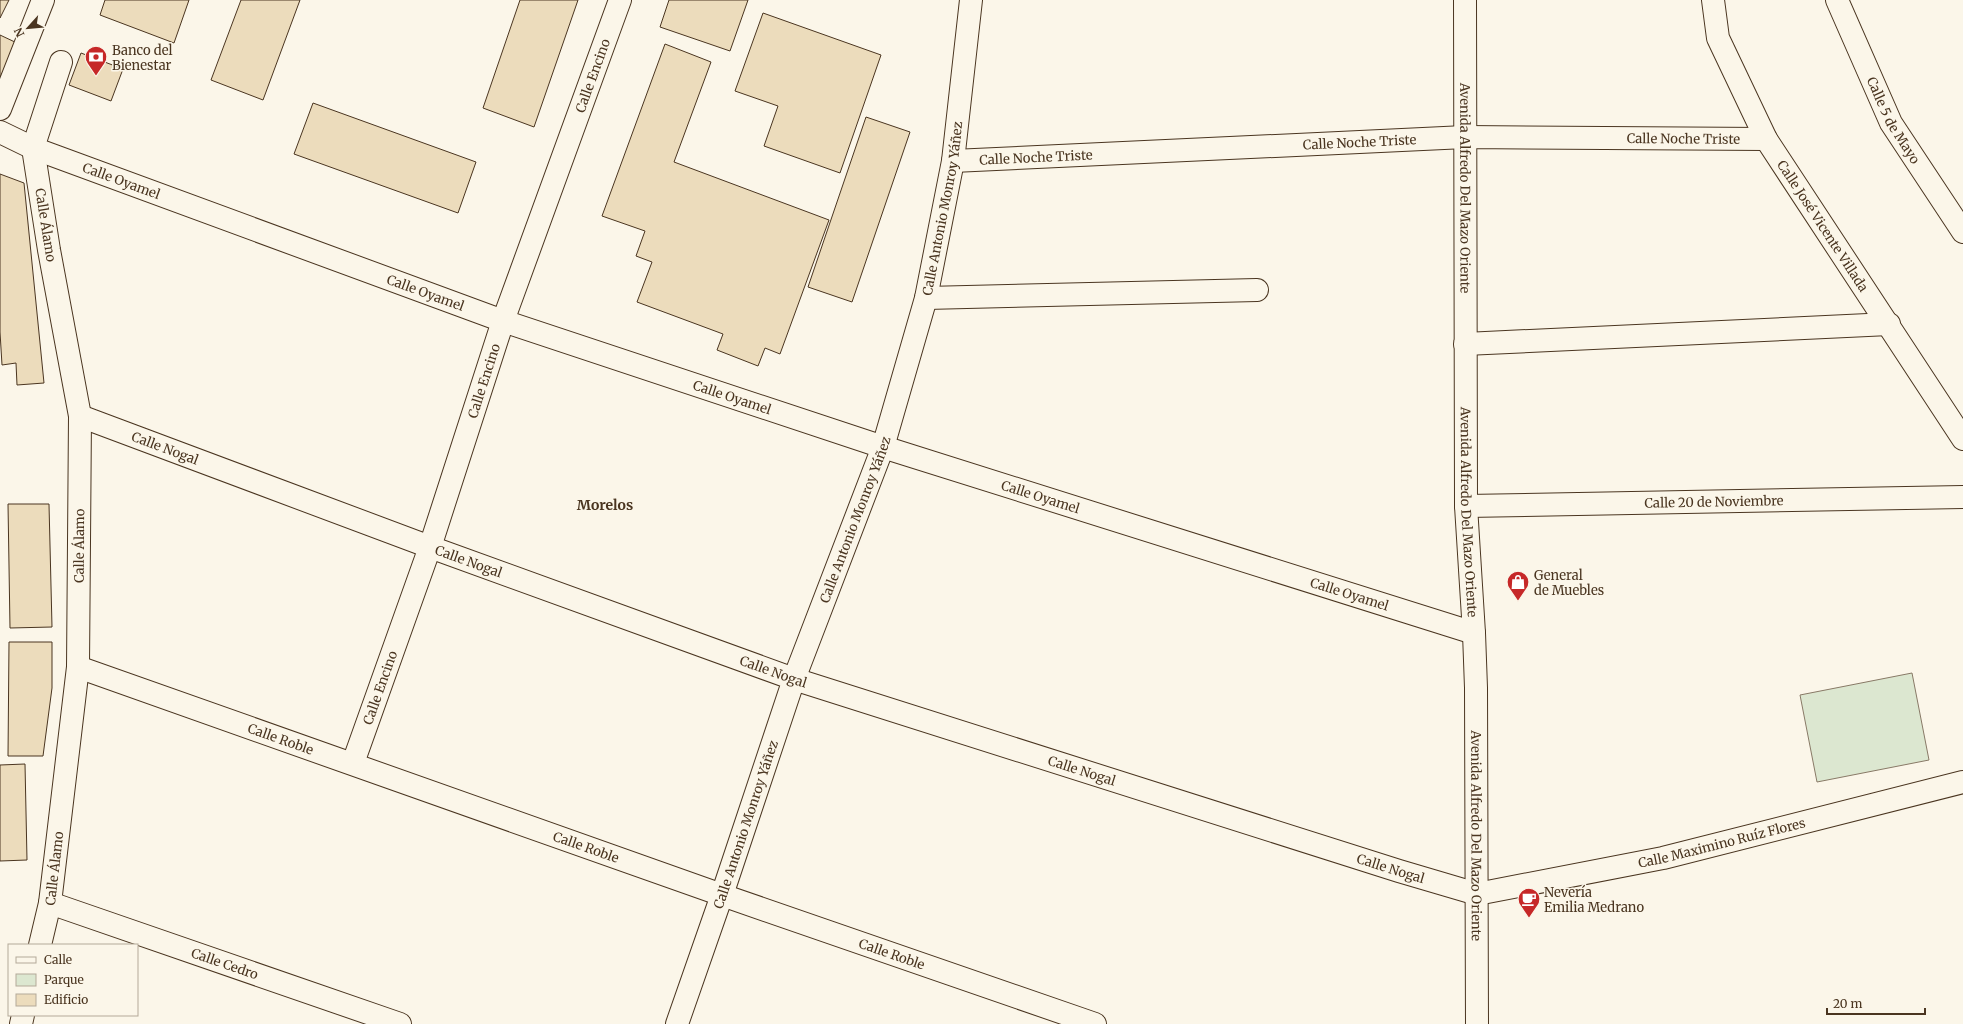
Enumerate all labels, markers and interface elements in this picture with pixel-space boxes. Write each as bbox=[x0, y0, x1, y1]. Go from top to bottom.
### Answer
north arrow bbox=[8, 8, 48, 48]
text: N bbox=[11, 25, 27, 40]
street label: Calle Encino bbox=[572, 36, 614, 115]
place label: Banco del Bienestar bbox=[112, 42, 172, 74]
bank icon: Banco del Bienestar bbox=[83, 44, 109, 77]
street label: Calle 5 de Mayo bbox=[1863, 74, 1924, 168]
street label: Avenida Alfredo Del Mazo Oriente bbox=[1456, 82, 1474, 294]
street label: Calle Antonio Monroy Yáñez bbox=[919, 121, 966, 297]
street label: Calle Noche Triste bbox=[1627, 130, 1740, 148]
street label: Calle Noche Triste bbox=[1302, 131, 1417, 154]
street label: Calle Noche Triste bbox=[979, 146, 1093, 169]
street label: Calle José Vicente Villada bbox=[1773, 157, 1872, 295]
street label: Calle Oyamel bbox=[80, 159, 162, 203]
street label: Calle Álamo bbox=[31, 187, 61, 264]
street label: Calle Oyamel bbox=[384, 271, 467, 315]
street label: Calle Encino bbox=[464, 341, 504, 420]
street label: Calle Oyamel bbox=[691, 377, 773, 418]
street label: Avenida Alfredo Del Mazo Oriente bbox=[1457, 406, 1481, 618]
street label: Calle Nogal bbox=[129, 428, 201, 469]
street label: Calle Antonio Monroy Yáñez bbox=[816, 435, 895, 605]
street label: Calle Oyamel bbox=[999, 477, 1082, 517]
street label: Calle 20 de Noviembre bbox=[1644, 492, 1784, 512]
district label: Morelos bbox=[577, 496, 633, 514]
street label: Calle Álamo bbox=[70, 508, 88, 583]
street label: Calle Nogal bbox=[433, 542, 505, 582]
place label: General de Muebles bbox=[1534, 567, 1604, 599]
shop icon: General de Muebles bbox=[1505, 569, 1531, 602]
street label: Calle Oyamel bbox=[1308, 574, 1391, 615]
street label: Calle Encino bbox=[359, 648, 401, 727]
street label: Calle Nogal bbox=[737, 652, 809, 692]
street label: Calle Roble bbox=[245, 720, 316, 759]
street label: Avenida Alfredo Del Mazo Oriente bbox=[1467, 729, 1485, 941]
street label: Calle Antonio Monroy Yáñez bbox=[710, 738, 782, 911]
street label: Calle Nogal bbox=[1046, 752, 1118, 790]
street label: Calle Maximino Ruíz Flores bbox=[1637, 814, 1807, 872]
street label: Calle Roble bbox=[551, 828, 621, 867]
street label: Calle Álamo bbox=[42, 830, 67, 906]
street label: Calle Nogal bbox=[1355, 850, 1427, 887]
place label: Nevería Emilia Medrano bbox=[1544, 884, 1644, 916]
cafe icon: Nevería Emilia Medrano bbox=[1516, 886, 1542, 919]
street label: Calle Roble bbox=[857, 935, 927, 974]
legend bbox=[8, 944, 138, 1016]
street label: Calle Cedro bbox=[189, 944, 261, 984]
text: Calle bbox=[44, 952, 72, 967]
text: Parque bbox=[44, 972, 84, 987]
scale bar bbox=[1827, 990, 1925, 1016]
text: Edificio bbox=[44, 992, 88, 1007]
text: 20 m bbox=[1833, 996, 1862, 1011]

